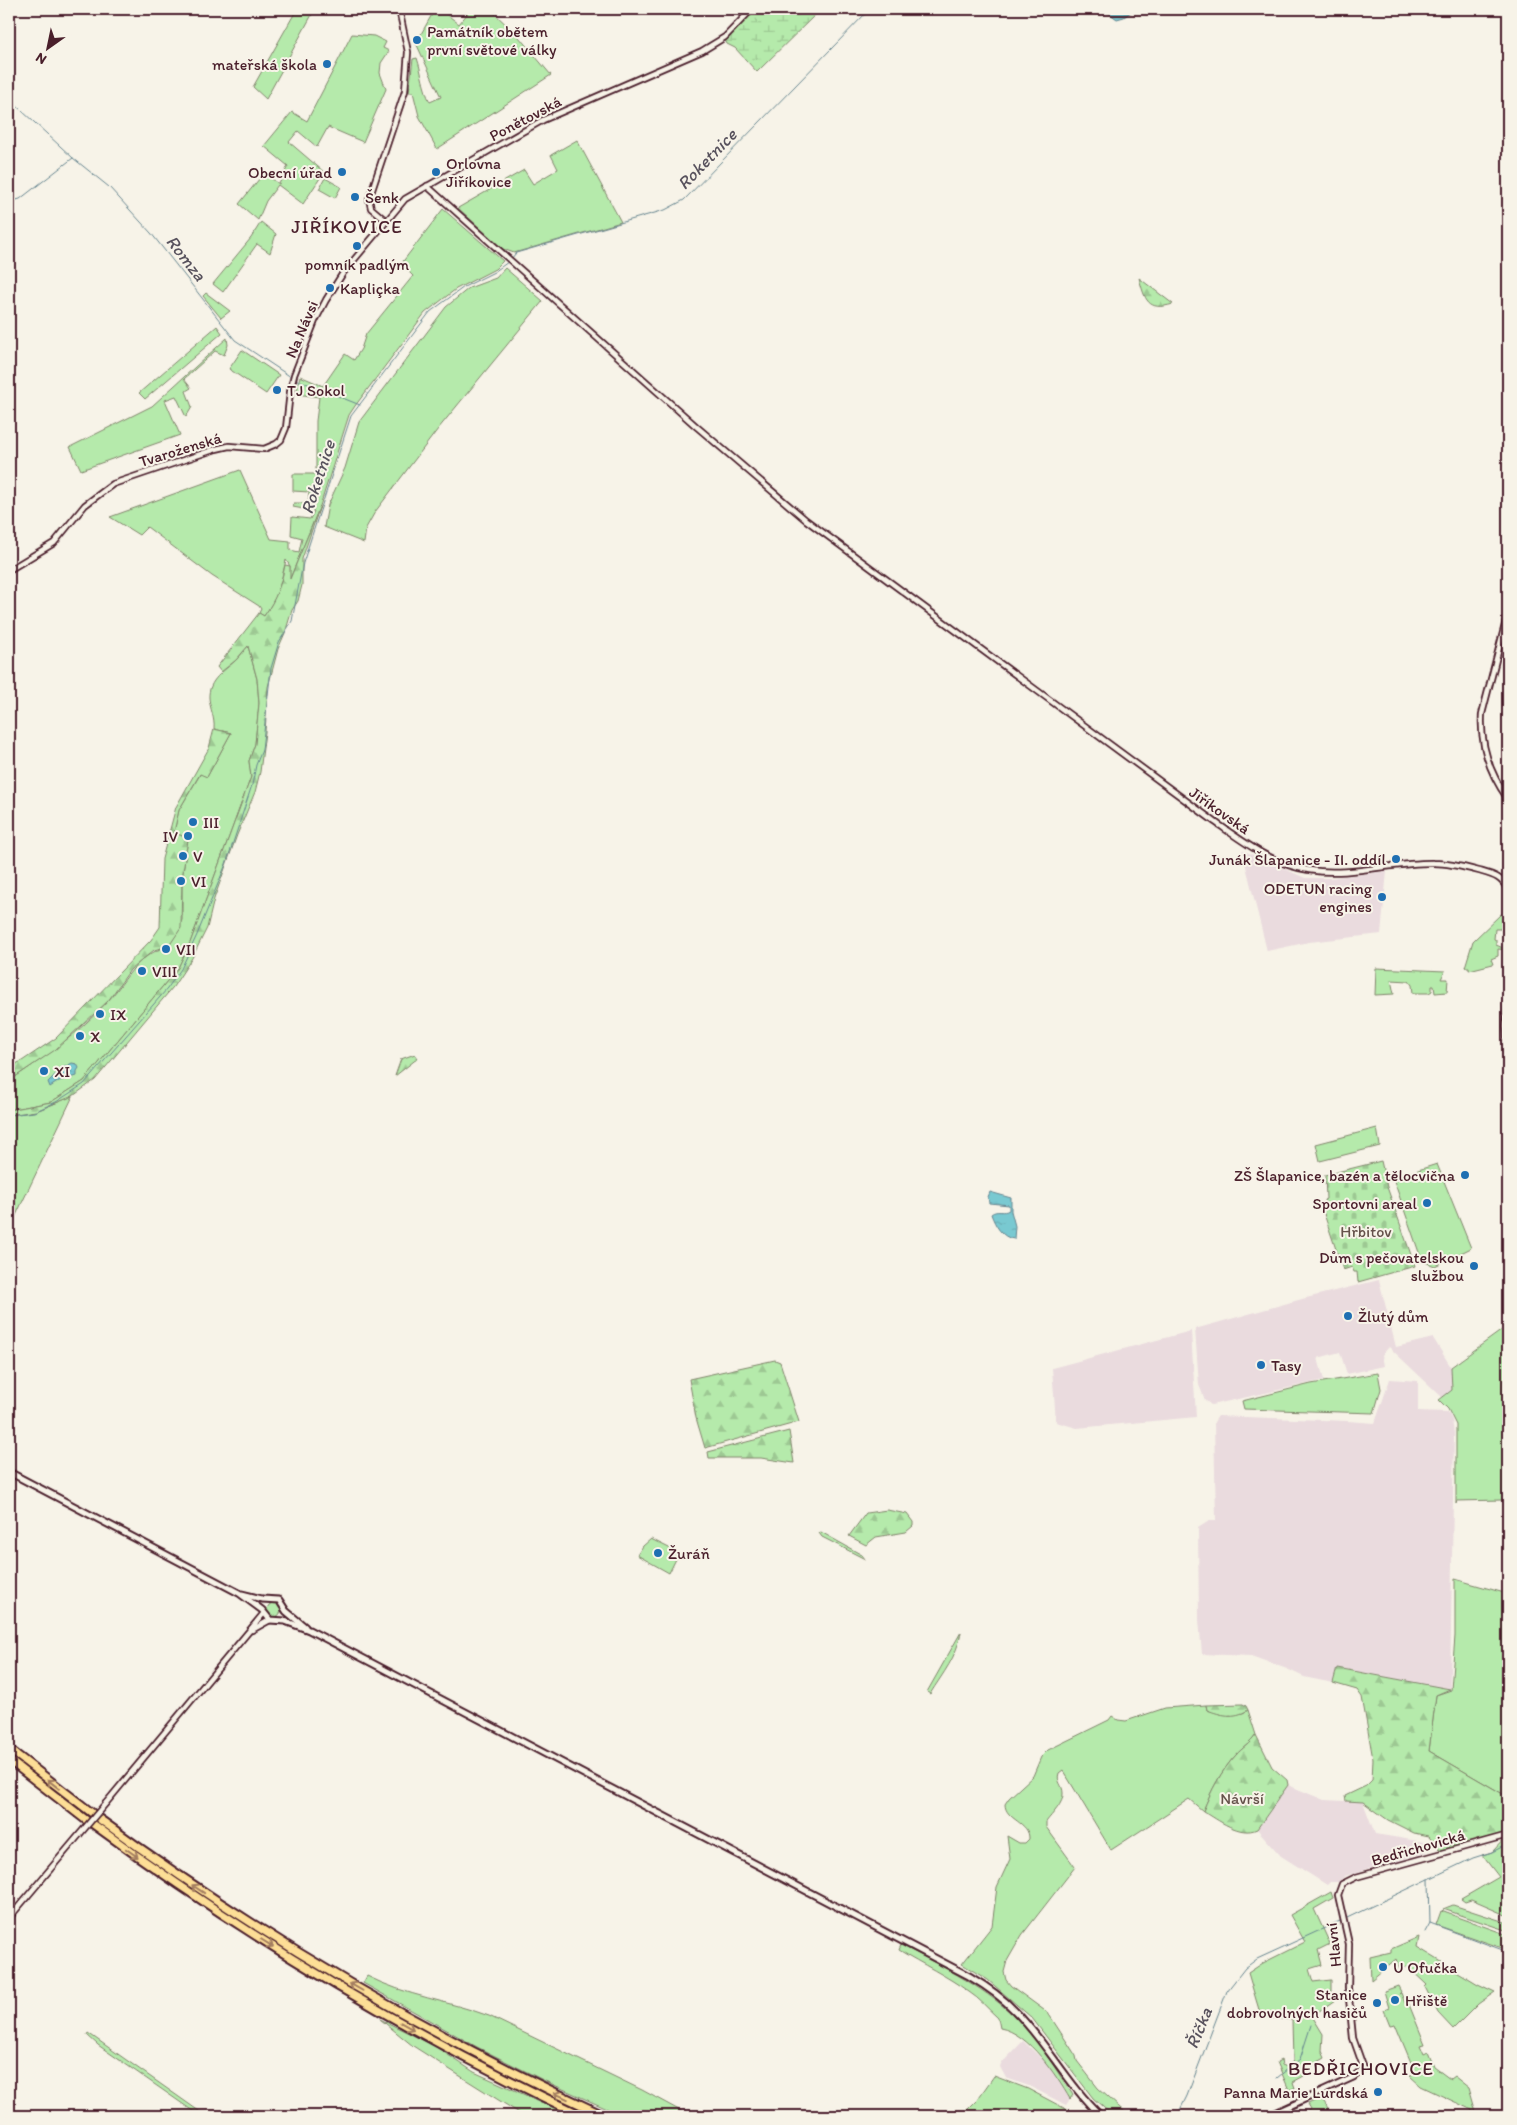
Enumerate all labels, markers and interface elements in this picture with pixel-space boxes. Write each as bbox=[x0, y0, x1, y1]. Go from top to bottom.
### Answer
north arrow bbox=[22, 22, 72, 72]
place label: Památník obětem první světové války bbox=[427, 22, 557, 59]
marker: Památník obětem první světové války bbox=[411, 34, 423, 46]
text: N bbox=[33, 49, 50, 68]
place label: mateřská škola bbox=[212, 55, 317, 74]
marker: mateřská škola bbox=[321, 58, 333, 70]
street label: Ponětovská bbox=[486, 91, 565, 145]
water label: Roketnice bbox=[673, 123, 742, 194]
place label: Orlovna Jiříkovice bbox=[446, 154, 511, 191]
place label: Obecní úřad bbox=[248, 163, 332, 182]
marker: Obecní úřad bbox=[336, 166, 348, 178]
marker: Orlovna Jiříkovice bbox=[430, 166, 442, 178]
place label: Šenk bbox=[365, 188, 399, 207]
marker: Šenk bbox=[349, 191, 361, 203]
district label: JIŘÍKOVICE bbox=[291, 215, 403, 238]
water label: Romza bbox=[161, 231, 211, 286]
marker: pomník padlým bbox=[351, 240, 363, 252]
place label: pomník padlým bbox=[305, 255, 409, 274]
place label: Kapliçka bbox=[340, 279, 400, 298]
marker: Kapliçka bbox=[324, 282, 336, 294]
street label: Na Návsi bbox=[281, 298, 322, 361]
place label: TJ Sokol bbox=[287, 381, 346, 400]
marker: TJ Sokol bbox=[271, 384, 283, 396]
street label: Tvaroženská bbox=[137, 428, 224, 471]
water label: Roketnice bbox=[296, 436, 341, 517]
street label: Jiříkovská bbox=[1186, 783, 1254, 839]
place label: III bbox=[203, 813, 219, 832]
marker: III bbox=[187, 816, 199, 828]
place label: IV bbox=[163, 827, 179, 846]
marker: IV bbox=[182, 830, 194, 842]
place label: V bbox=[193, 847, 203, 866]
marker: V bbox=[177, 850, 189, 862]
place label: Junák Šlapanice - II. oddíl bbox=[1209, 850, 1386, 869]
marker: Junák Šlapanice - II. oddíl bbox=[1390, 853, 1402, 865]
place label: VI bbox=[191, 872, 206, 891]
marker: VI bbox=[175, 875, 187, 887]
place label: ODETUN racing engines bbox=[1264, 879, 1373, 916]
marker: ODETUN racing engines bbox=[1376, 891, 1388, 903]
place label: VII bbox=[176, 940, 196, 959]
marker: VII bbox=[160, 943, 172, 955]
place label: VIII bbox=[152, 962, 178, 981]
marker: VIII bbox=[136, 965, 148, 977]
place label: IX bbox=[110, 1005, 126, 1024]
marker: IX bbox=[94, 1008, 106, 1020]
place label: X bbox=[90, 1027, 100, 1046]
marker: X bbox=[74, 1030, 86, 1042]
place label: XI bbox=[54, 1062, 70, 1081]
marker: XI bbox=[38, 1065, 50, 1077]
place label: ZŠ Šlapanice, bazén a tělocvična bbox=[1234, 1166, 1456, 1185]
marker: ZŠ Šlapanice, bazén a tělocvična bbox=[1459, 1169, 1471, 1181]
place label: Sportovni areal bbox=[1312, 1194, 1417, 1213]
marker: Sportovni areal bbox=[1421, 1197, 1433, 1209]
park label: Hřbitov bbox=[1340, 1222, 1392, 1241]
place label: Dům s pečovatelskou službou bbox=[1319, 1248, 1464, 1285]
marker: Dům s pečovatelskou službou bbox=[1468, 1260, 1480, 1272]
place label: Žlutý dům bbox=[1358, 1307, 1429, 1326]
marker: Žlutý dům bbox=[1342, 1310, 1354, 1322]
place label: Tasy bbox=[1271, 1356, 1302, 1375]
marker: Tasy bbox=[1255, 1359, 1267, 1371]
place label: Žuráň bbox=[668, 1544, 710, 1563]
marker: Žuráň bbox=[652, 1547, 664, 1559]
one-way arrow bbox=[47, 1778, 60, 1789]
park label: Návrší bbox=[1220, 1789, 1264, 1808]
street label: Bedřichovická bbox=[1369, 1825, 1468, 1870]
one-way arrow bbox=[125, 1848, 139, 1858]
one-way arrow bbox=[192, 1883, 206, 1893]
street label: Hlavní bbox=[1322, 1922, 1345, 1968]
one-way arrow bbox=[260, 1938, 274, 1949]
place label: U Ofučka bbox=[1393, 1958, 1457, 1977]
marker: U Ofučka bbox=[1377, 1961, 1389, 1973]
one-way arrow bbox=[349, 1981, 363, 1991]
place label: Stanice dobrovolných hasičů bbox=[1227, 1985, 1367, 2022]
place label: Hřiště bbox=[1405, 1991, 1447, 2010]
marker: Hřiště bbox=[1389, 1994, 1401, 2006]
marker: Stanice dobrovolných hasičů bbox=[1371, 1997, 1383, 2009]
water label: Říčka bbox=[1181, 2004, 1217, 2052]
one-way arrow bbox=[399, 2021, 414, 2031]
district label: BEDŘICHOVICE bbox=[1288, 2057, 1434, 2080]
place label: Panna Marie Lurdská bbox=[1223, 2083, 1369, 2102]
marker: Panna Marie Lurdská bbox=[1372, 2086, 1384, 2098]
one-way arrow bbox=[554, 2091, 569, 2100]

